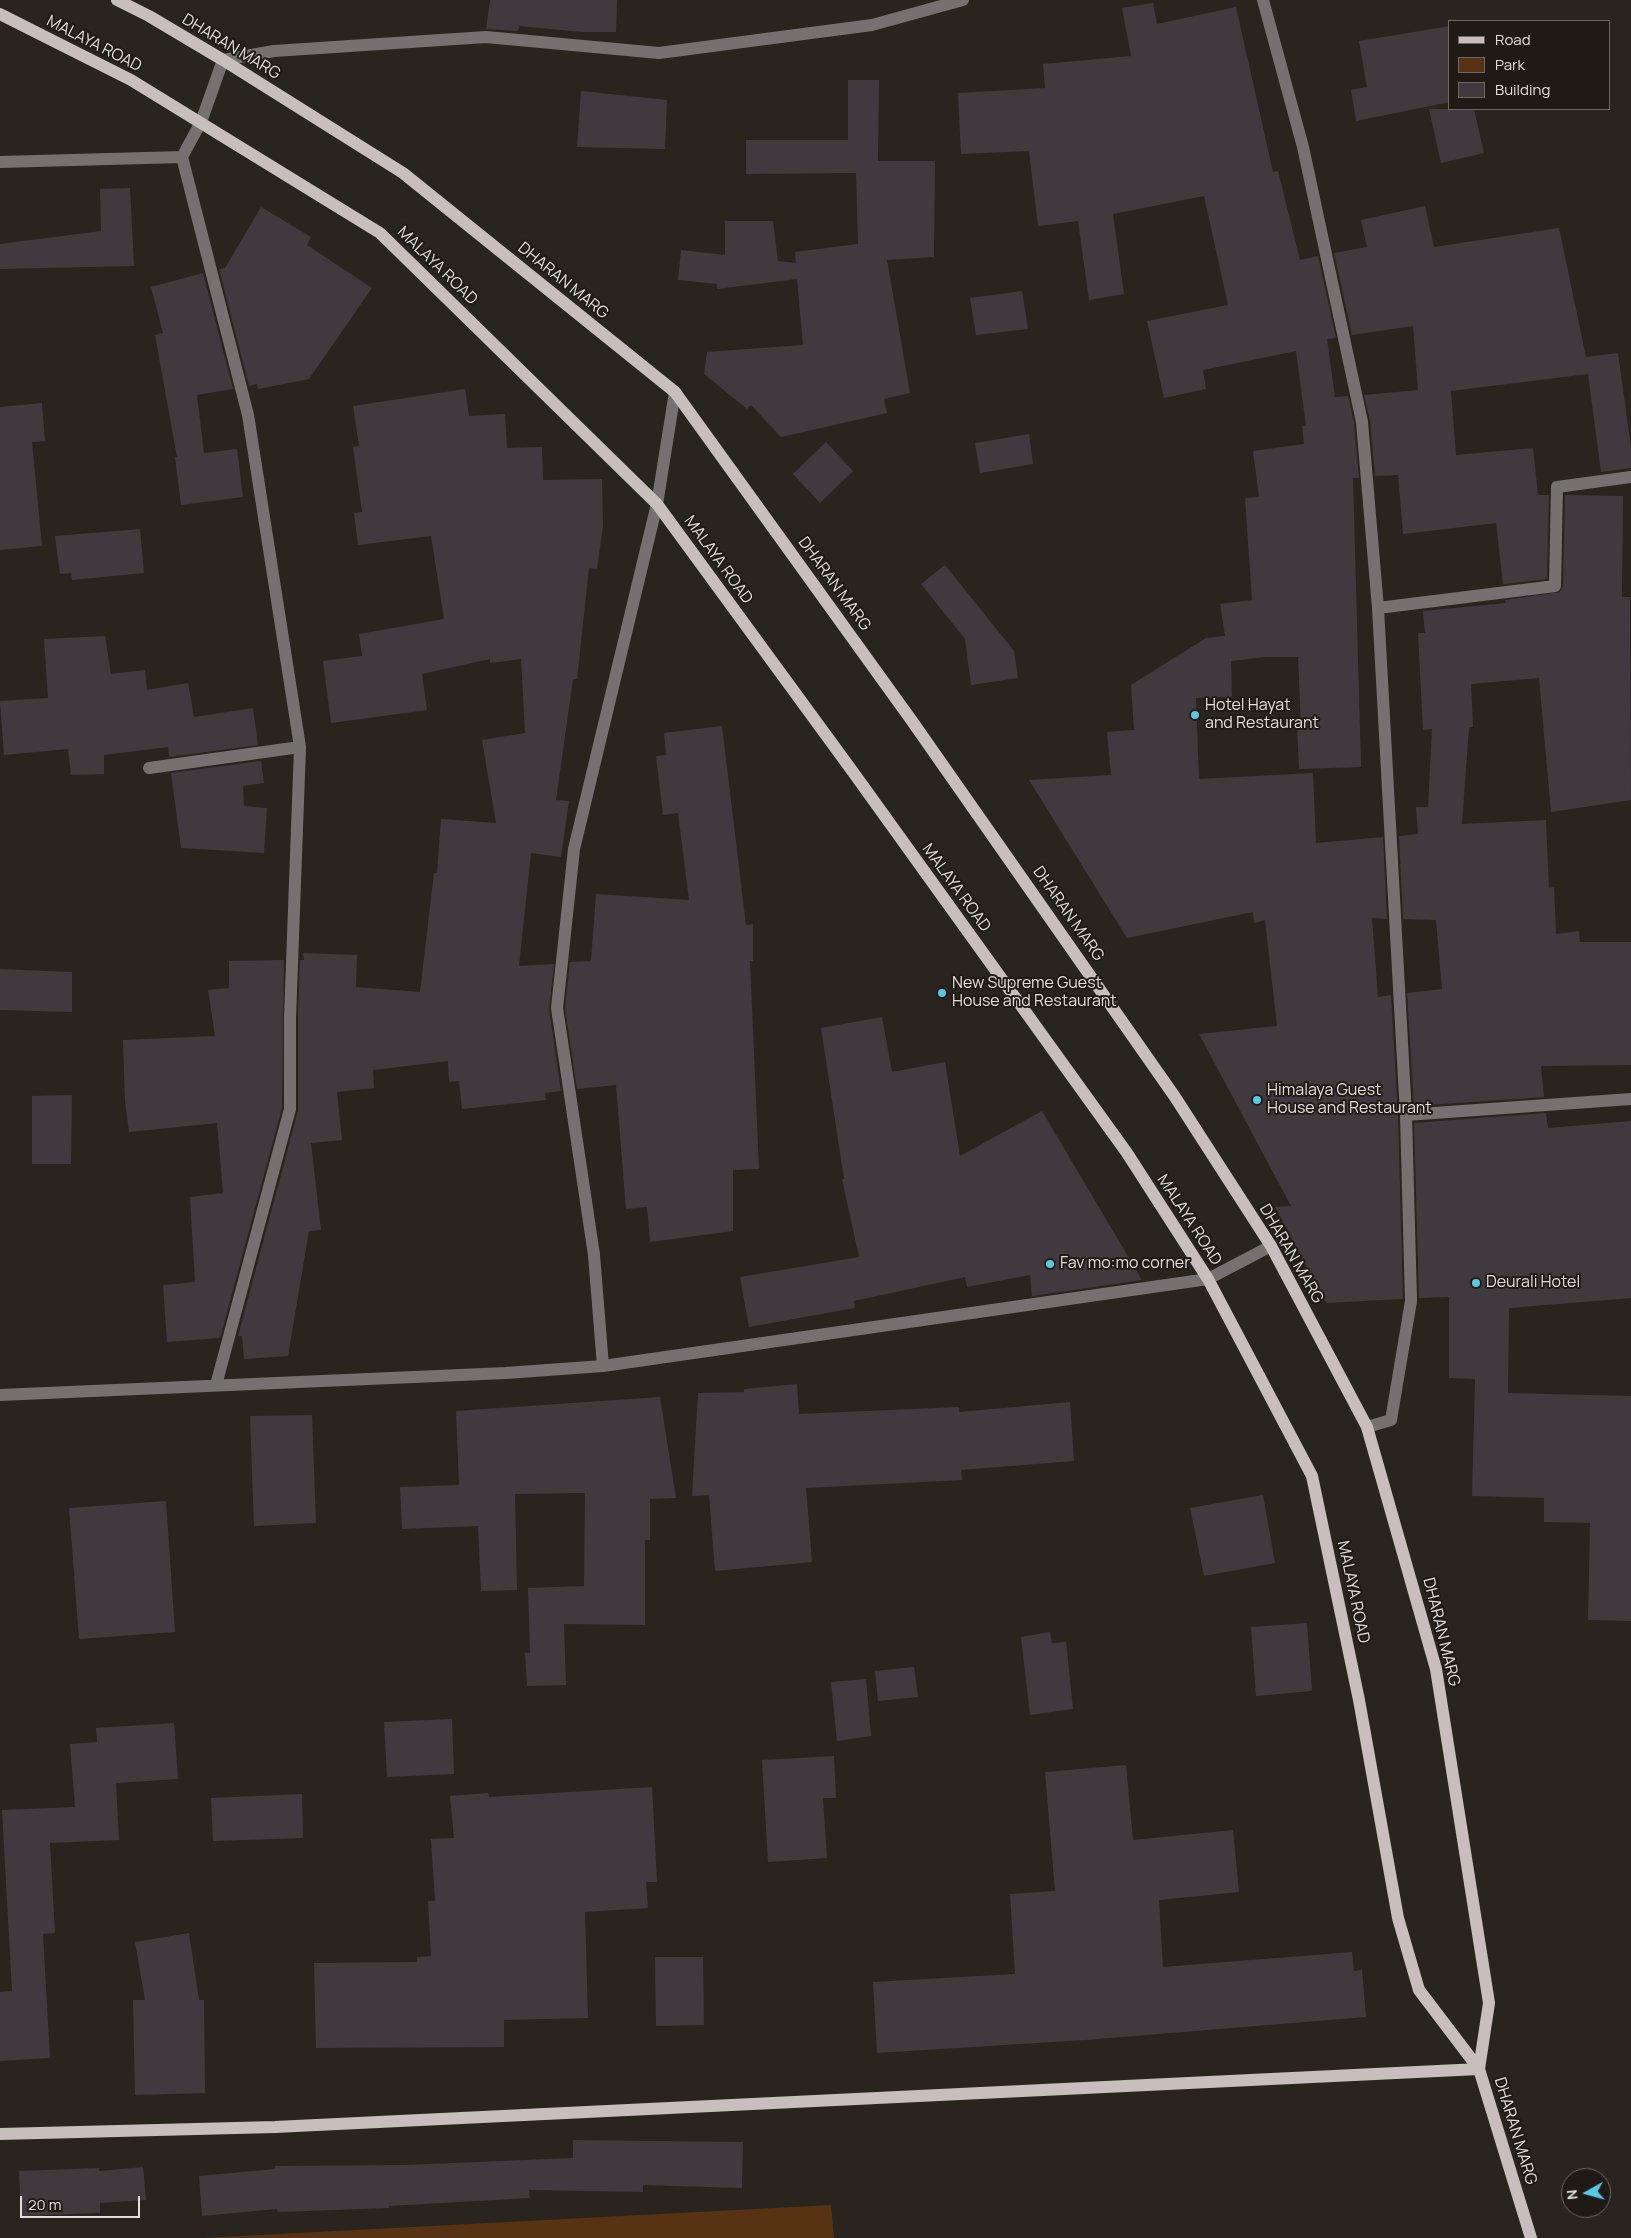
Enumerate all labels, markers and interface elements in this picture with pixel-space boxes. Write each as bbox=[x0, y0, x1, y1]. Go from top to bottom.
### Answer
street label: DHARAN MARG bbox=[178, 10, 284, 84]
street label: MALAYA ROAD bbox=[43, 12, 145, 76]
legend bbox=[1448, 20, 1611, 110]
text: Road bbox=[1495, 29, 1531, 50]
text: Park bbox=[1495, 54, 1525, 75]
text: Building bbox=[1495, 79, 1550, 100]
street label: MALAYA ROAD bbox=[393, 223, 481, 309]
street label: DHARAN MARG bbox=[514, 239, 612, 323]
street label: MALAYA ROAD bbox=[680, 512, 756, 608]
street label: DHARAN MARG bbox=[794, 533, 874, 635]
place label: Hotel Hayat and Restaurant bbox=[1205, 696, 1319, 734]
marker: Hotel Hayat and Restaurant bbox=[1189, 709, 1201, 721]
street label: MALAYA ROAD bbox=[918, 840, 994, 936]
street label: DHARAN MARG bbox=[1028, 863, 1108, 965]
place label: New Supreme Guest House and Restaurant bbox=[952, 974, 1117, 1012]
marker: New Supreme Guest House and Restaurant bbox=[936, 987, 948, 999]
place label: Himalaya Guest House and Restaurant bbox=[1267, 1081, 1432, 1119]
marker: Himalaya Guest House and Restaurant bbox=[1251, 1094, 1263, 1106]
street label: MALAYA ROAD bbox=[1153, 1171, 1225, 1269]
street label: DHARAN MARG bbox=[1255, 1201, 1327, 1307]
place label: Fav mo:mo corner bbox=[1060, 1254, 1190, 1274]
marker: Fav mo:mo corner bbox=[1044, 1258, 1056, 1270]
place label: Deurali Hotel bbox=[1486, 1273, 1580, 1293]
marker: Deurali Hotel bbox=[1470, 1277, 1482, 1289]
street label: MALAYA ROAD bbox=[1333, 1539, 1373, 1645]
street label: DHARAN MARG bbox=[1418, 1576, 1464, 1688]
street label: DHARAN MARG bbox=[1490, 2075, 1540, 2187]
north arrow bbox=[1561, 2168, 1611, 2218]
scale bar bbox=[22, 2186, 142, 2218]
text: N bbox=[1562, 2189, 1582, 2201]
text: 20 m bbox=[28, 2194, 61, 2215]

